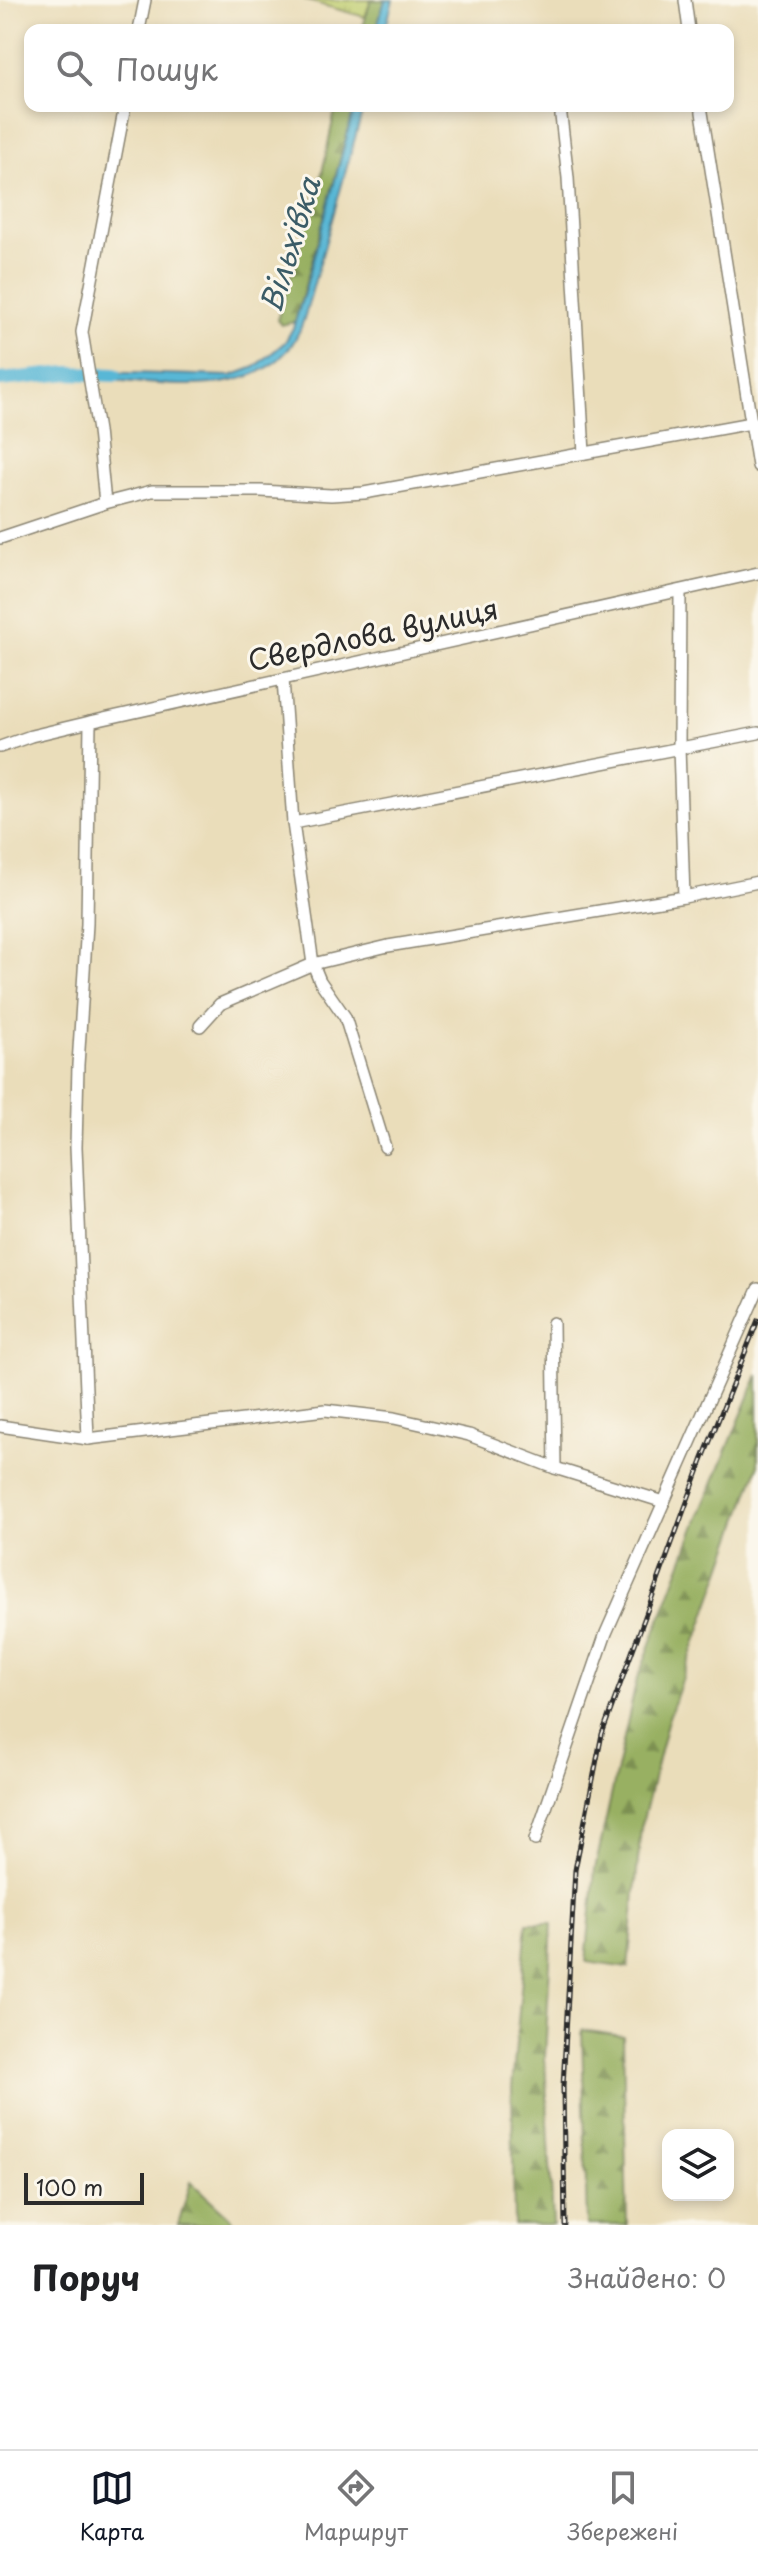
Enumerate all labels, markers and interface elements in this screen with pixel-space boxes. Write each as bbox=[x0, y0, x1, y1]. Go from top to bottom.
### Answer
search box bbox=[24, 24, 734, 112]
icon: search bbox=[52, 46, 96, 90]
text: Пошук bbox=[116, 46, 218, 91]
water label: Вільхівка bbox=[247, 170, 331, 317]
street label: Свердлова вулиця bbox=[244, 586, 502, 681]
map controls bbox=[662, 2129, 734, 2201]
button: layers bbox=[662, 2129, 734, 2201]
scale bar bbox=[24, 2169, 144, 2205]
text: 100 m bbox=[36, 2170, 103, 2203]
text: Поруч bbox=[32, 2251, 140, 2303]
text: Знайдено: 0 bbox=[568, 2258, 726, 2297]
tab: Карта bbox=[80, 2466, 144, 2547]
tab: Маршрут bbox=[304, 2466, 408, 2547]
tab: Збережені bbox=[568, 2466, 678, 2547]

